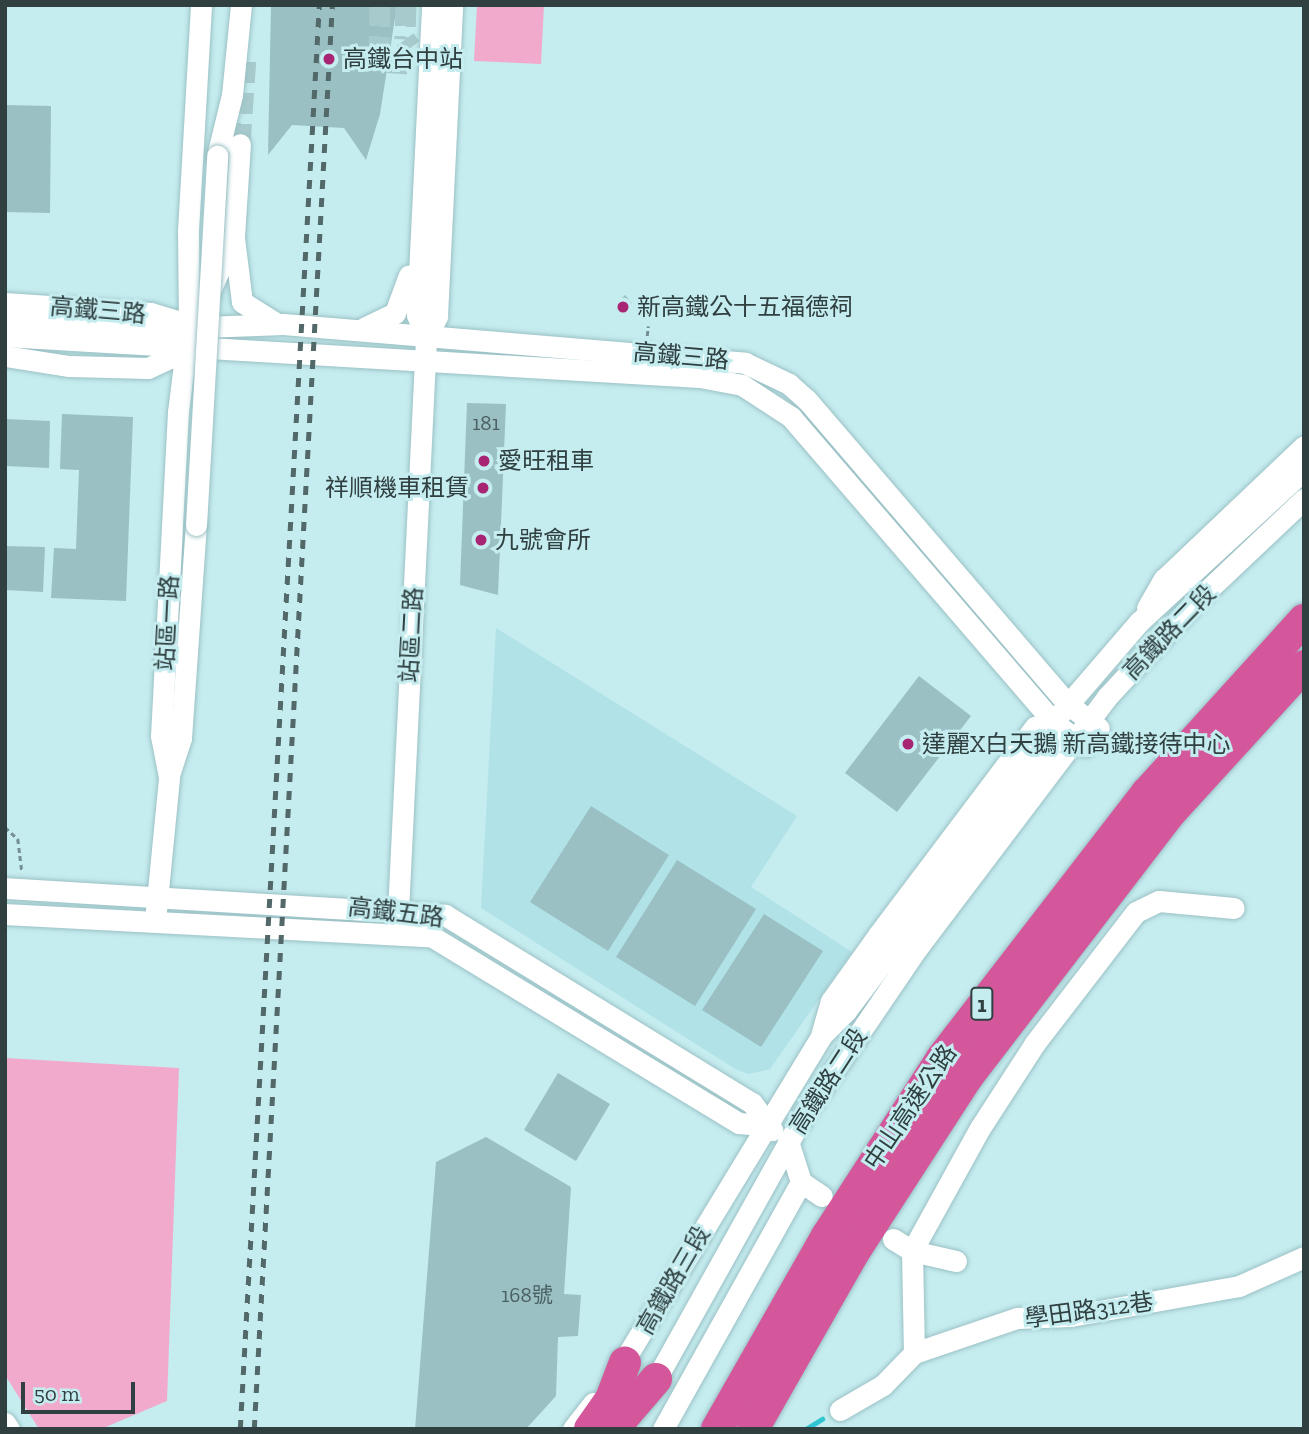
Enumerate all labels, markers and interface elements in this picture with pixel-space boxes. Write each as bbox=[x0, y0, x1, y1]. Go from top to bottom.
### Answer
place label: 高鐵台中站 bbox=[343, 45, 463, 73]
marker: 高鐵台中站 bbox=[321, 51, 337, 67]
street label: 高鐵三路 bbox=[49, 291, 147, 329]
place label: 新高鐵公十五福德祠 bbox=[637, 293, 853, 321]
marker: 新高鐵公十五福德祠 bbox=[615, 299, 631, 315]
street label: 高鐵三路 bbox=[632, 337, 730, 375]
house number: 181 bbox=[472, 410, 500, 436]
place label: 愛旺租車 bbox=[498, 447, 594, 475]
marker: 愛旺租車 bbox=[476, 453, 492, 469]
place label: 祥順機車租賃 bbox=[325, 474, 469, 502]
marker: 祥順機車租賃 bbox=[475, 480, 491, 496]
place label: 九號會所 bbox=[495, 526, 591, 554]
marker: 九號會所 bbox=[473, 532, 489, 548]
street label: 站區一路 bbox=[150, 574, 184, 672]
street label: 高鐵路二段 bbox=[1117, 579, 1221, 685]
street label: 站區二路 bbox=[394, 586, 428, 684]
place label: 達麗X白天鵝 新高鐵接待中心 bbox=[922, 730, 1231, 758]
marker: 達麗X白天鵝 新高鐵接待中心 bbox=[900, 736, 916, 752]
street label: 高鐵五路 bbox=[347, 892, 445, 932]
road number: 1 bbox=[970, 984, 994, 1023]
street label: 高鐵路二段 bbox=[783, 1023, 873, 1139]
street label: 中山高速公路 bbox=[858, 1039, 962, 1175]
street label: 高鐵路三段 bbox=[631, 1221, 715, 1339]
house number: 168號 bbox=[501, 1282, 553, 1308]
street label: 學田路312巷 bbox=[1023, 1287, 1155, 1333]
scale bar bbox=[24, 1368, 138, 1412]
text: 50 m bbox=[34, 1381, 80, 1406]

